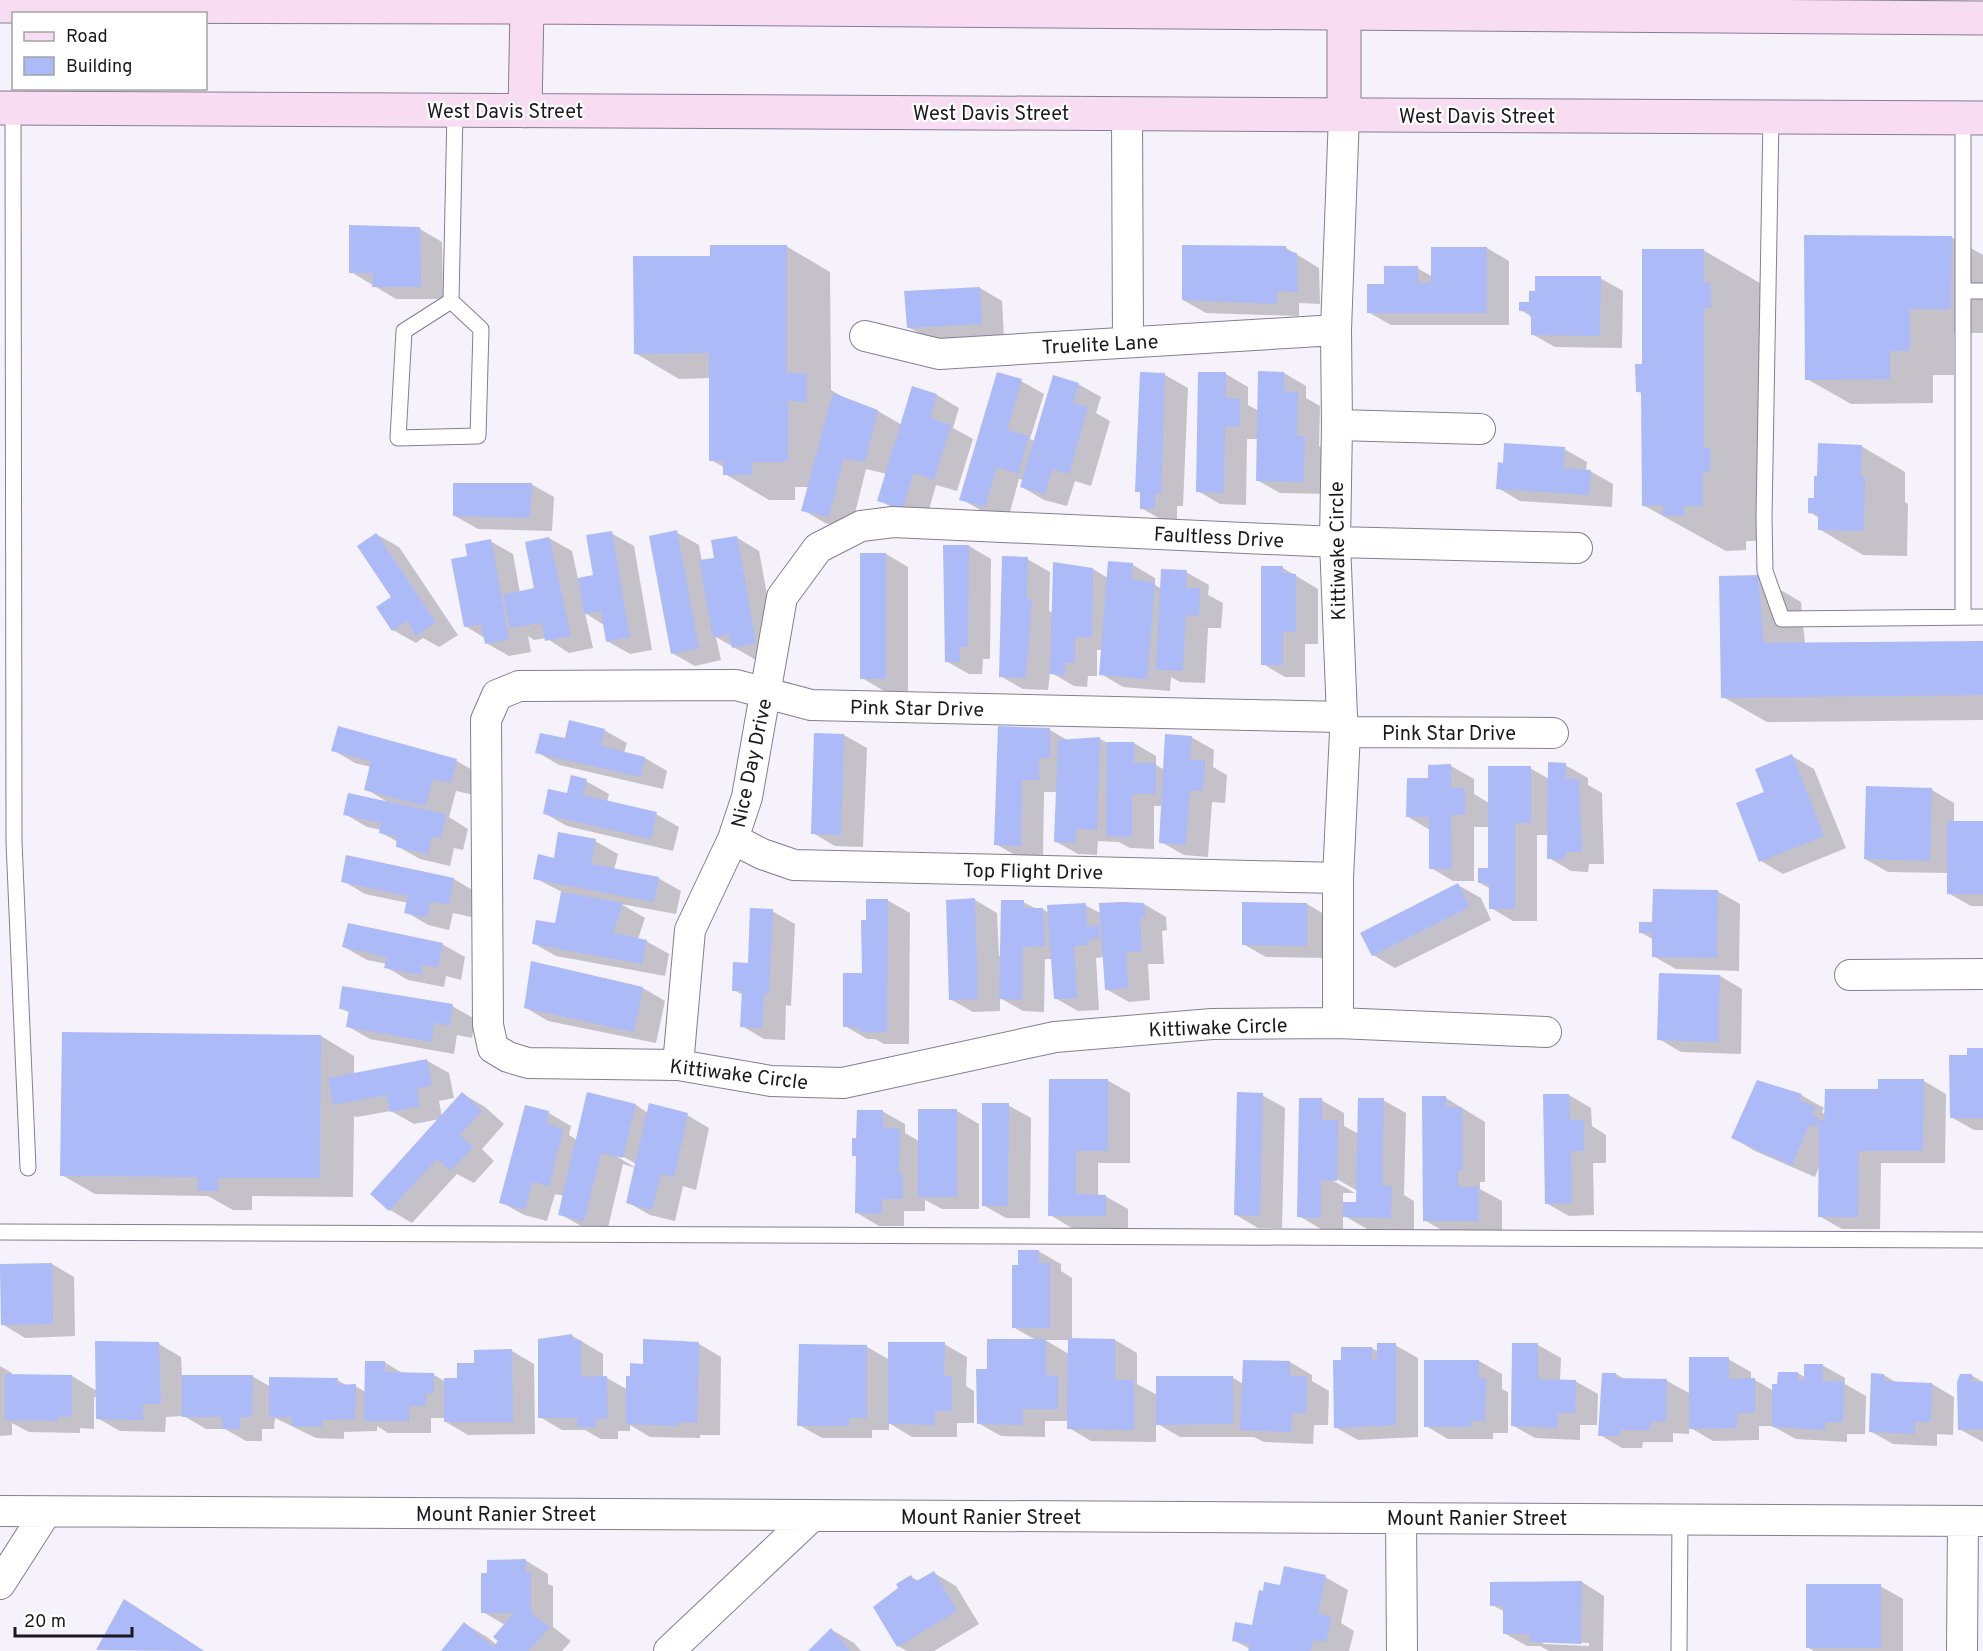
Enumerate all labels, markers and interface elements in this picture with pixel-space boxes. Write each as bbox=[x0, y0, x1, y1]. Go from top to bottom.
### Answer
legend bbox=[12, 12, 207, 90]
text: Road bbox=[66, 26, 108, 49]
text: Building bbox=[66, 56, 132, 79]
street label: West Davis Street bbox=[427, 100, 583, 126]
street label: West Davis Street bbox=[913, 102, 1069, 128]
street label: West Davis Street bbox=[1399, 105, 1555, 131]
street label: Truelite Lane bbox=[1041, 330, 1159, 362]
street label: Kittiwake Circle bbox=[1325, 481, 1353, 621]
street label: Faultless Drive bbox=[1153, 523, 1285, 555]
street label: Pink Star Drive bbox=[850, 696, 984, 724]
street label: Nice Day Drive bbox=[727, 697, 779, 830]
street label: Pink Star Drive bbox=[1382, 722, 1516, 748]
street label: Top Flight Drive bbox=[963, 859, 1103, 887]
street label: Kittiwake Circle bbox=[1148, 1014, 1288, 1044]
street label: Kittiwake Circle bbox=[668, 1055, 809, 1097]
street label: Mount Ranier Street bbox=[416, 1503, 596, 1529]
street label: Mount Ranier Street bbox=[901, 1506, 1081, 1532]
street label: Mount Ranier Street bbox=[1387, 1507, 1567, 1533]
scale bar bbox=[15, 1600, 132, 1638]
text: 20 m bbox=[24, 1611, 66, 1634]

